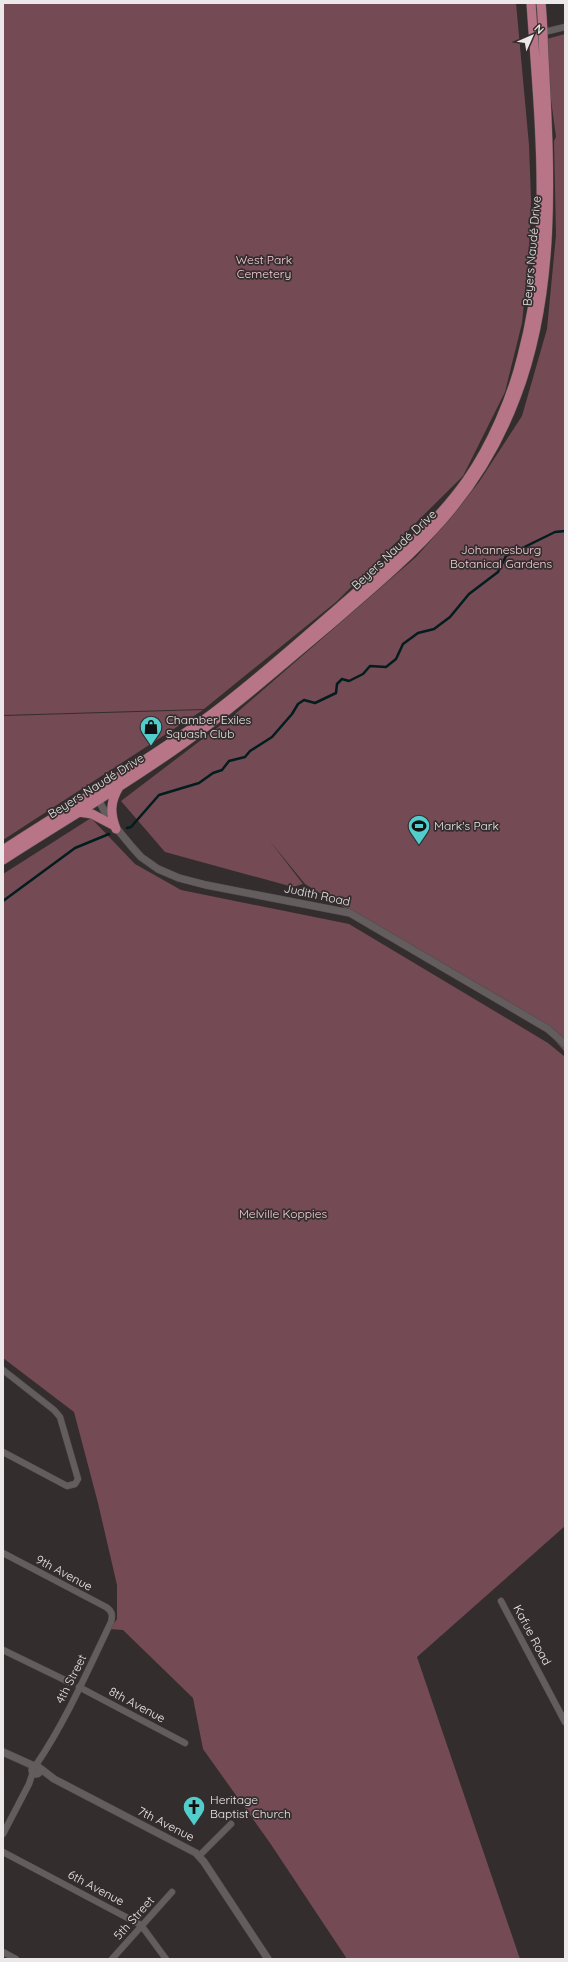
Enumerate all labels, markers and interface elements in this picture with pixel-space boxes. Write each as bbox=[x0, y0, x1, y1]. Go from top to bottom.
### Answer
north arrow bbox=[512, 16, 552, 56]
text: N bbox=[531, 21, 547, 37]
street label: Beyers Naudé Drive bbox=[519, 195, 544, 307]
park label: West Park Cemetery bbox=[236, 252, 292, 281]
street label: Beyers Naudé Drive bbox=[348, 506, 439, 593]
park label: Johannesburg Botanical Gardens bbox=[450, 542, 552, 571]
place label: Chamber Exiles Squash Club bbox=[166, 712, 251, 741]
shop icon: Chamber Exiles Squash Club bbox=[138, 714, 164, 747]
street label: Beyers Naudé Drive bbox=[45, 750, 147, 821]
sports icon: Mark's Park bbox=[406, 813, 432, 846]
place label: Mark's Park bbox=[434, 818, 499, 833]
street label: Judith Road bbox=[283, 880, 352, 909]
park label: Melville Koppies bbox=[239, 1206, 327, 1221]
street label: 9th Avenue bbox=[33, 1551, 95, 1594]
street label: Kafue Road bbox=[510, 1602, 555, 1668]
street label: 4th Street bbox=[52, 1652, 89, 1706]
street label: 8th Avenue bbox=[106, 1683, 168, 1726]
place label: Heritage Baptist Church bbox=[210, 1792, 291, 1821]
church icon: Heritage Baptist Church bbox=[181, 1794, 207, 1827]
street label: 7th Avenue bbox=[135, 1803, 197, 1844]
street label: 6th Avenue bbox=[65, 1866, 127, 1909]
street label: 5th Street bbox=[110, 1893, 157, 1943]

